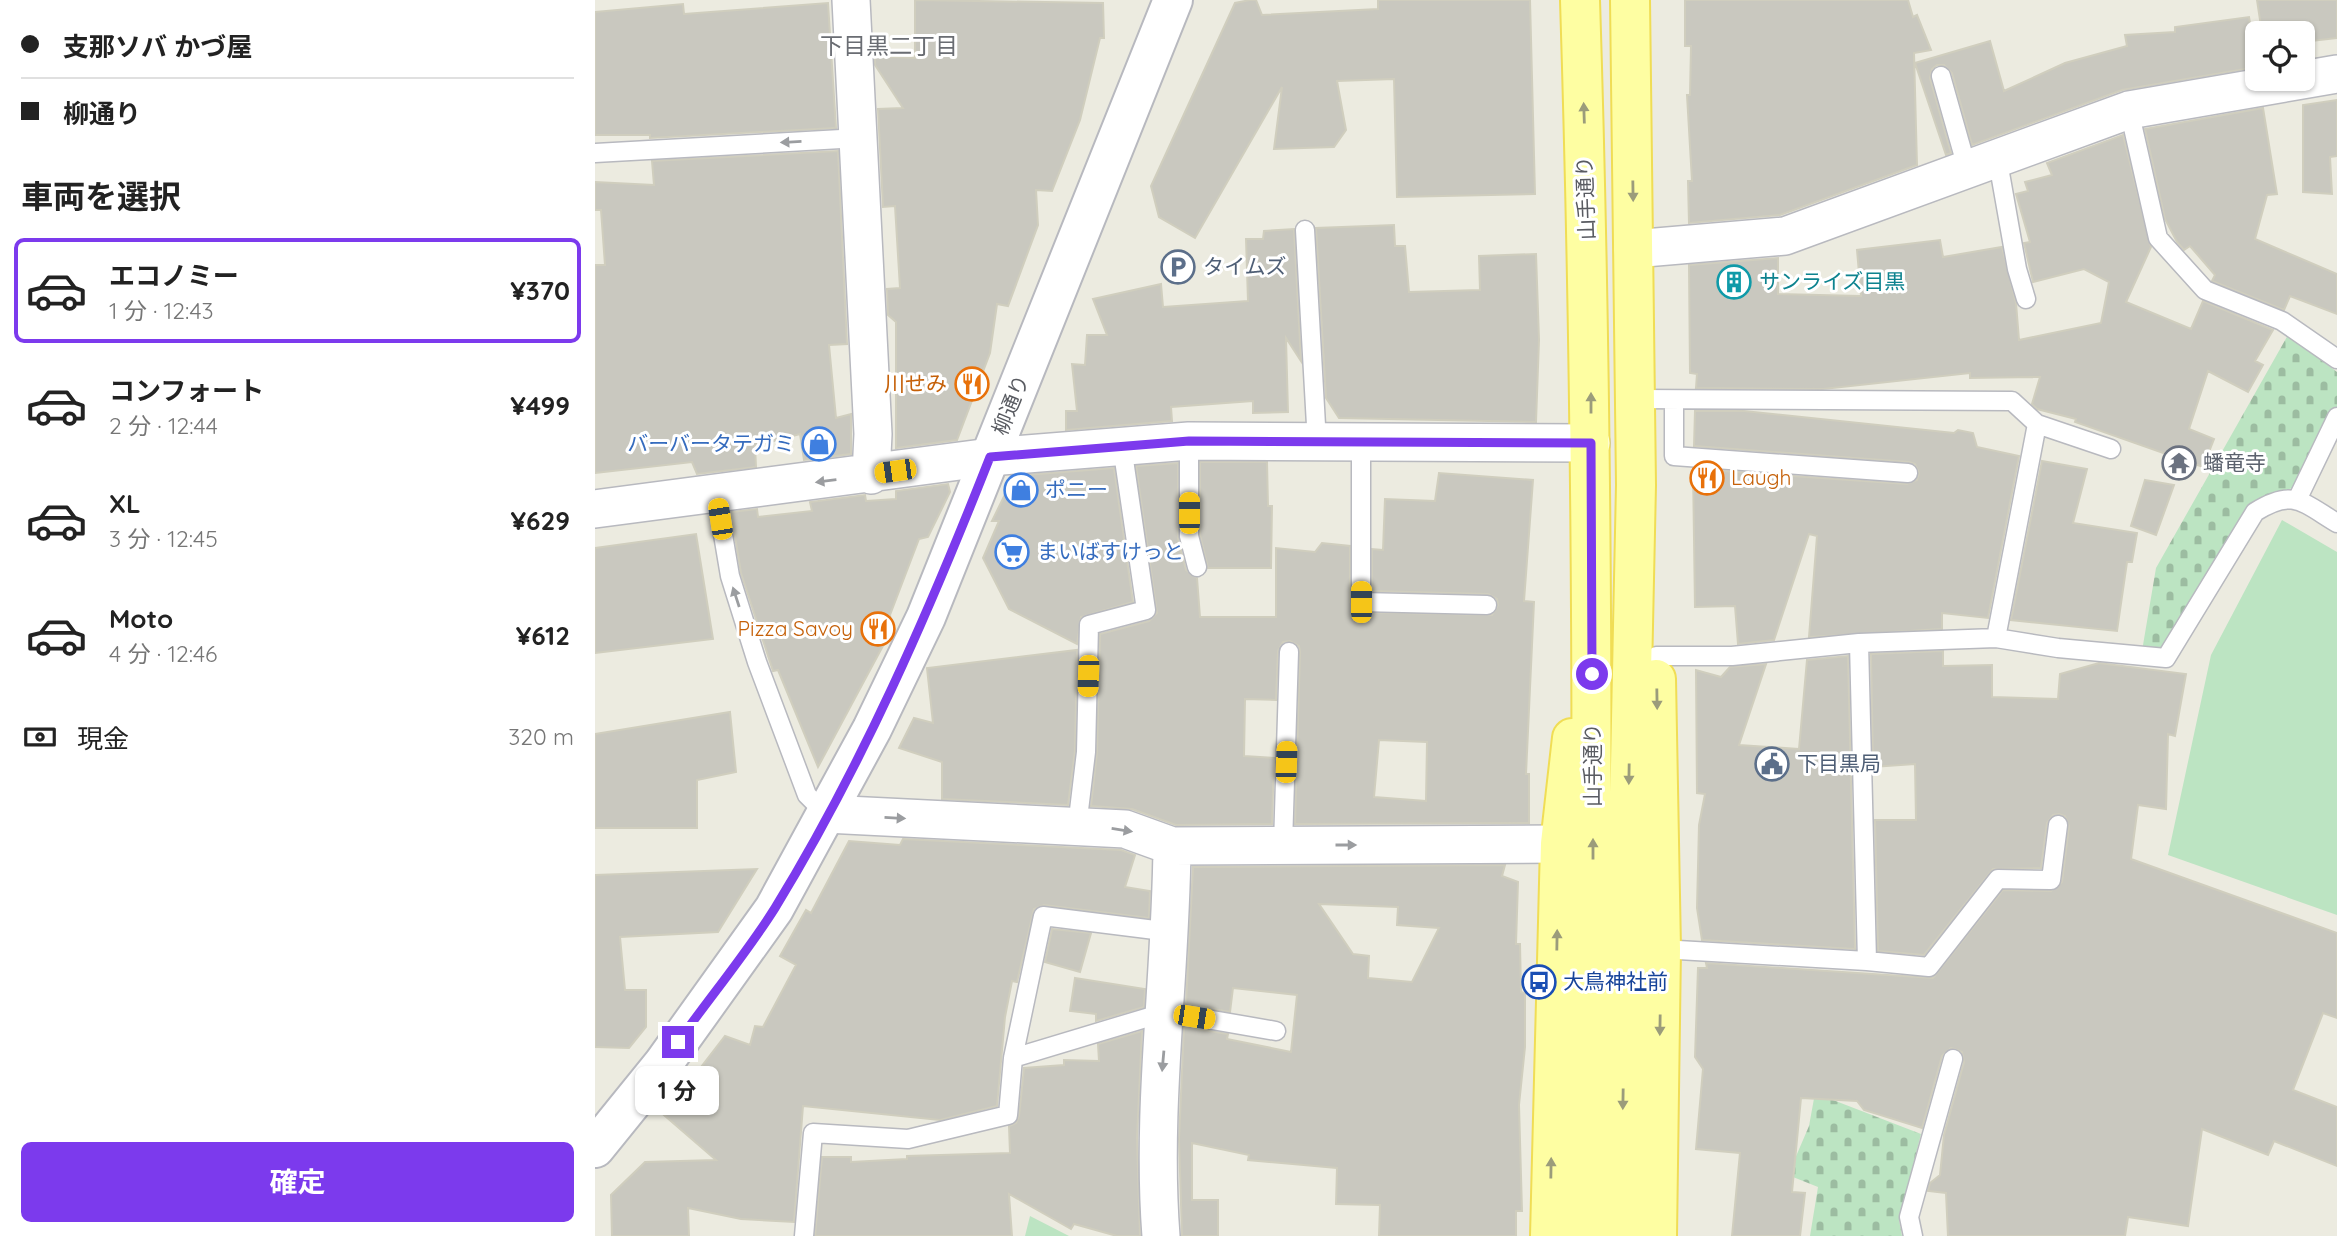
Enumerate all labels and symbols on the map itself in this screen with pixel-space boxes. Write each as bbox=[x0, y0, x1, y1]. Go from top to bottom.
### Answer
district label: 下目黒二丁目 bbox=[820, 31, 958, 60]
one-way arrow bbox=[1578, 101, 1589, 123]
one-way arrow bbox=[779, 136, 801, 147]
street label: 山手通り bbox=[1571, 156, 1599, 240]
one-way arrow bbox=[1627, 180, 1638, 202]
parking icon: タイムズ bbox=[1159, 248, 1197, 286]
place label: タイムズ bbox=[1203, 253, 1287, 279]
building icon: サンライズ目黒 bbox=[1715, 263, 1753, 301]
place label: サンライズ目黒 bbox=[1759, 268, 1905, 294]
restaurant icon: 川せみ bbox=[953, 365, 991, 403]
place label: 川せみ bbox=[884, 370, 947, 396]
street label: 柳通り bbox=[986, 371, 1034, 439]
one-way arrow bbox=[1585, 392, 1596, 414]
shop icon: バーバータテガミ bbox=[800, 425, 838, 463]
place label: バーバータテガミ bbox=[627, 430, 795, 456]
temple icon: 蟠竜寺 bbox=[2160, 444, 2198, 482]
place label: 蟠竜寺 bbox=[2203, 449, 2266, 475]
car bbox=[873, 458, 918, 484]
restaurant icon: Laugh bbox=[1688, 459, 1726, 497]
place label: Laugh bbox=[1731, 464, 1791, 490]
shop icon: ポニー bbox=[1002, 471, 1040, 509]
one-way arrow bbox=[814, 475, 836, 486]
place label: ポニー bbox=[1045, 476, 1108, 502]
car bbox=[1179, 492, 1200, 534]
car bbox=[707, 497, 734, 541]
supermarket icon: まいばすけっと bbox=[993, 533, 1031, 571]
place label: まいばすけっと bbox=[1037, 538, 1184, 564]
car bbox=[1351, 581, 1372, 623]
one-way arrow bbox=[731, 586, 741, 607]
restaurant icon: Pizza Savoy bbox=[859, 610, 897, 648]
place label: Pizza Savoy bbox=[738, 615, 853, 641]
car bbox=[1077, 655, 1100, 697]
route start bbox=[1576, 658, 1608, 690]
one-way arrow bbox=[1651, 689, 1662, 711]
street label: 山手通り bbox=[1579, 723, 1605, 807]
car bbox=[1275, 741, 1298, 783]
public building icon: 下目黒局 bbox=[1753, 745, 1791, 783]
place label: 下目黒局 bbox=[1797, 750, 1881, 776]
one-way arrow bbox=[1624, 763, 1635, 785]
one-way arrow bbox=[884, 812, 906, 823]
one-way arrow bbox=[1111, 825, 1133, 836]
one-way arrow bbox=[1587, 838, 1599, 860]
one-way arrow bbox=[1335, 839, 1357, 850]
one-way arrow bbox=[1552, 929, 1563, 951]
bus stop icon: 大鳥神社前 bbox=[1520, 963, 1558, 1001]
place label: 大鳥神社前 bbox=[1563, 968, 1668, 994]
car bbox=[1172, 1003, 1217, 1031]
one-way arrow bbox=[1654, 1014, 1666, 1036]
route end bbox=[662, 1026, 694, 1058]
one-way arrow bbox=[1157, 1050, 1168, 1072]
callout: 1 分 bbox=[636, 1066, 720, 1116]
one-way arrow bbox=[1617, 1089, 1628, 1111]
one-way arrow bbox=[1546, 1157, 1557, 1179]

